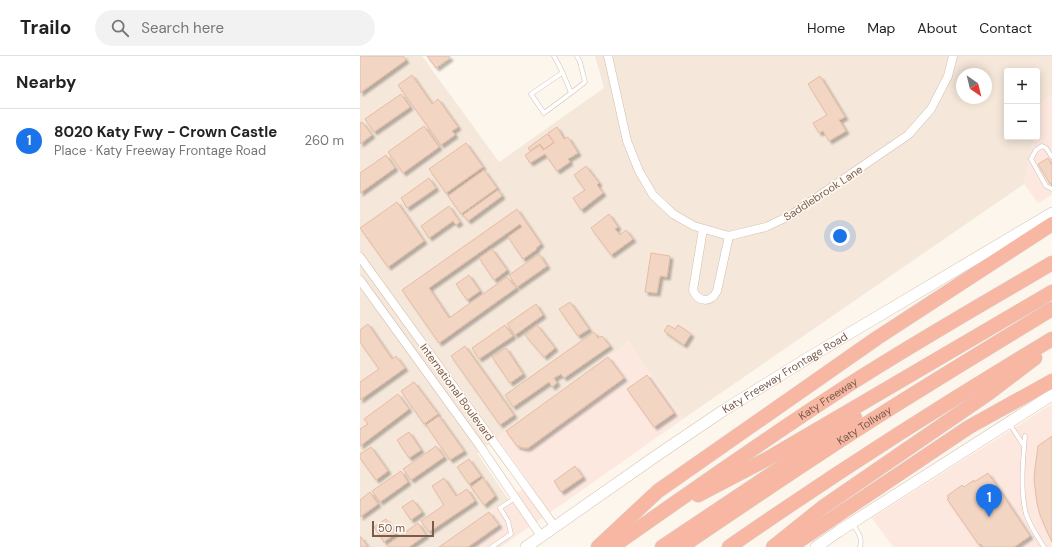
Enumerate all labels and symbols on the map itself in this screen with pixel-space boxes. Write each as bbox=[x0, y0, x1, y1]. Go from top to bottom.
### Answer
north arrow bbox=[956, 68, 992, 104]
street label: Saddlebrook Lane bbox=[781, 162, 865, 224]
your location bbox=[830, 226, 850, 246]
street label: Katy Freeway Frontage Road bbox=[720, 329, 850, 417]
street label: International Boulevard bbox=[417, 341, 497, 443]
street label: Katy Freeway bbox=[796, 375, 860, 423]
street label: Katy Tollway bbox=[834, 402, 894, 448]
pin: 1 bbox=[976, 484, 1002, 517]
scale bar bbox=[372, 519, 434, 538]

